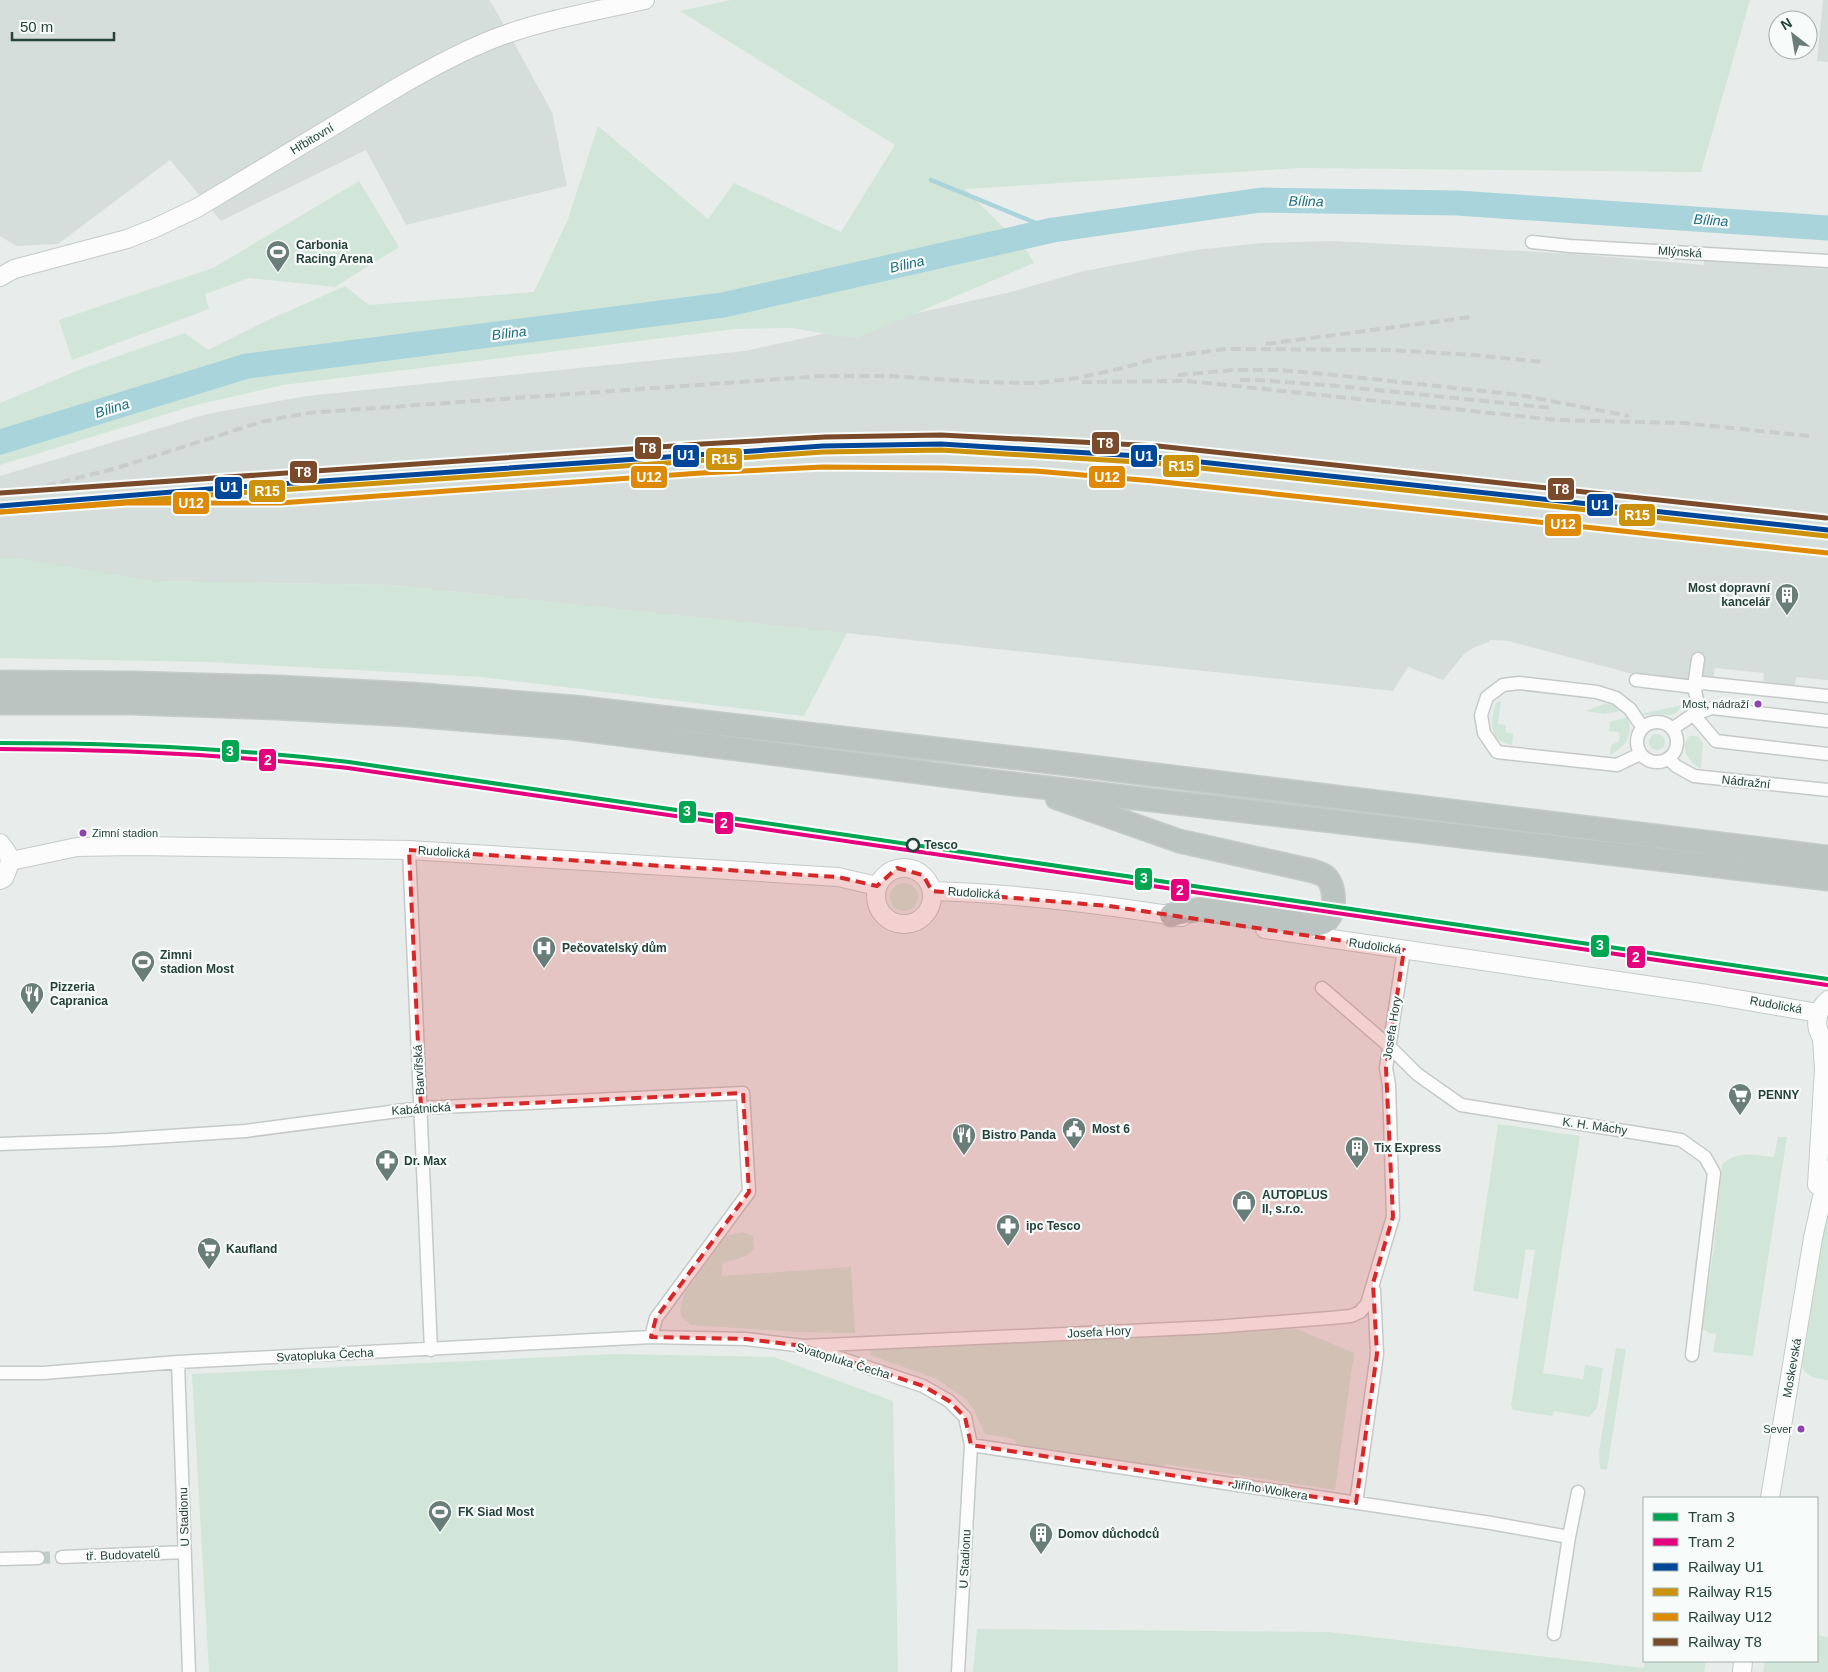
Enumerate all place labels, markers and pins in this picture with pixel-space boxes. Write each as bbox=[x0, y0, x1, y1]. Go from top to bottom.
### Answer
place label: Carbonia Racing Arena bbox=[296, 238, 373, 266]
sports icon: Carbonia Racing Arena bbox=[265, 239, 291, 273]
place label: Most dopravní kancelář bbox=[1688, 581, 1771, 609]
building icon: Most dopravní kancelář bbox=[1774, 582, 1800, 616]
place label: Most, nádraží bbox=[1682, 698, 1749, 710]
marker: Most, nádraží bbox=[1753, 699, 1763, 709]
place label: Zimní stadion bbox=[92, 827, 158, 839]
marker: Zimní stadion bbox=[78, 828, 88, 838]
marker: Tesco bbox=[906, 838, 920, 852]
place label: Tesco bbox=[924, 838, 958, 852]
hospital icon: Pečovatelský dům bbox=[531, 935, 557, 969]
place label: Pečovatelský dům bbox=[562, 941, 667, 955]
place label: Zimni stadion Most bbox=[160, 948, 234, 976]
sports icon: Zimni stadion Most bbox=[130, 949, 156, 983]
place label: Pizzeria Capranica bbox=[50, 980, 108, 1008]
restaurant icon: Pizzeria Capranica bbox=[19, 981, 45, 1015]
supermarket icon: PENNY bbox=[1727, 1082, 1753, 1116]
place label: PENNY bbox=[1758, 1088, 1799, 1102]
public building icon: Most 6 bbox=[1061, 1116, 1087, 1150]
restaurant icon: Bistro Panda bbox=[951, 1122, 977, 1156]
place label: Most 6 bbox=[1092, 1122, 1130, 1136]
place label: Bistro Panda bbox=[982, 1128, 1056, 1142]
building icon: Tix Express bbox=[1344, 1135, 1370, 1169]
place label: Tix Express bbox=[1374, 1141, 1441, 1155]
pharmacy icon: Dr. Max bbox=[374, 1148, 400, 1182]
place label: Dr. Max bbox=[404, 1154, 447, 1168]
place label: AUTOPLUS II, s.r.o. bbox=[1262, 1188, 1328, 1216]
shop icon: AUTOPLUS II, s.r.o. bbox=[1231, 1189, 1257, 1223]
pharmacy icon: ipc Tesco bbox=[995, 1213, 1021, 1247]
place label: ipc Tesco bbox=[1026, 1219, 1080, 1233]
supermarket icon: Kaufland bbox=[196, 1236, 222, 1270]
place label: Kaufland bbox=[226, 1242, 277, 1256]
place label: Sever bbox=[1763, 1423, 1792, 1435]
marker: Sever bbox=[1796, 1424, 1806, 1434]
sports icon: FK Siad Most bbox=[427, 1499, 453, 1533]
place label: FK Siad Most bbox=[458, 1505, 534, 1519]
building icon: Domov důchodců bbox=[1028, 1521, 1054, 1555]
place label: Domov důchodců bbox=[1058, 1527, 1159, 1541]

